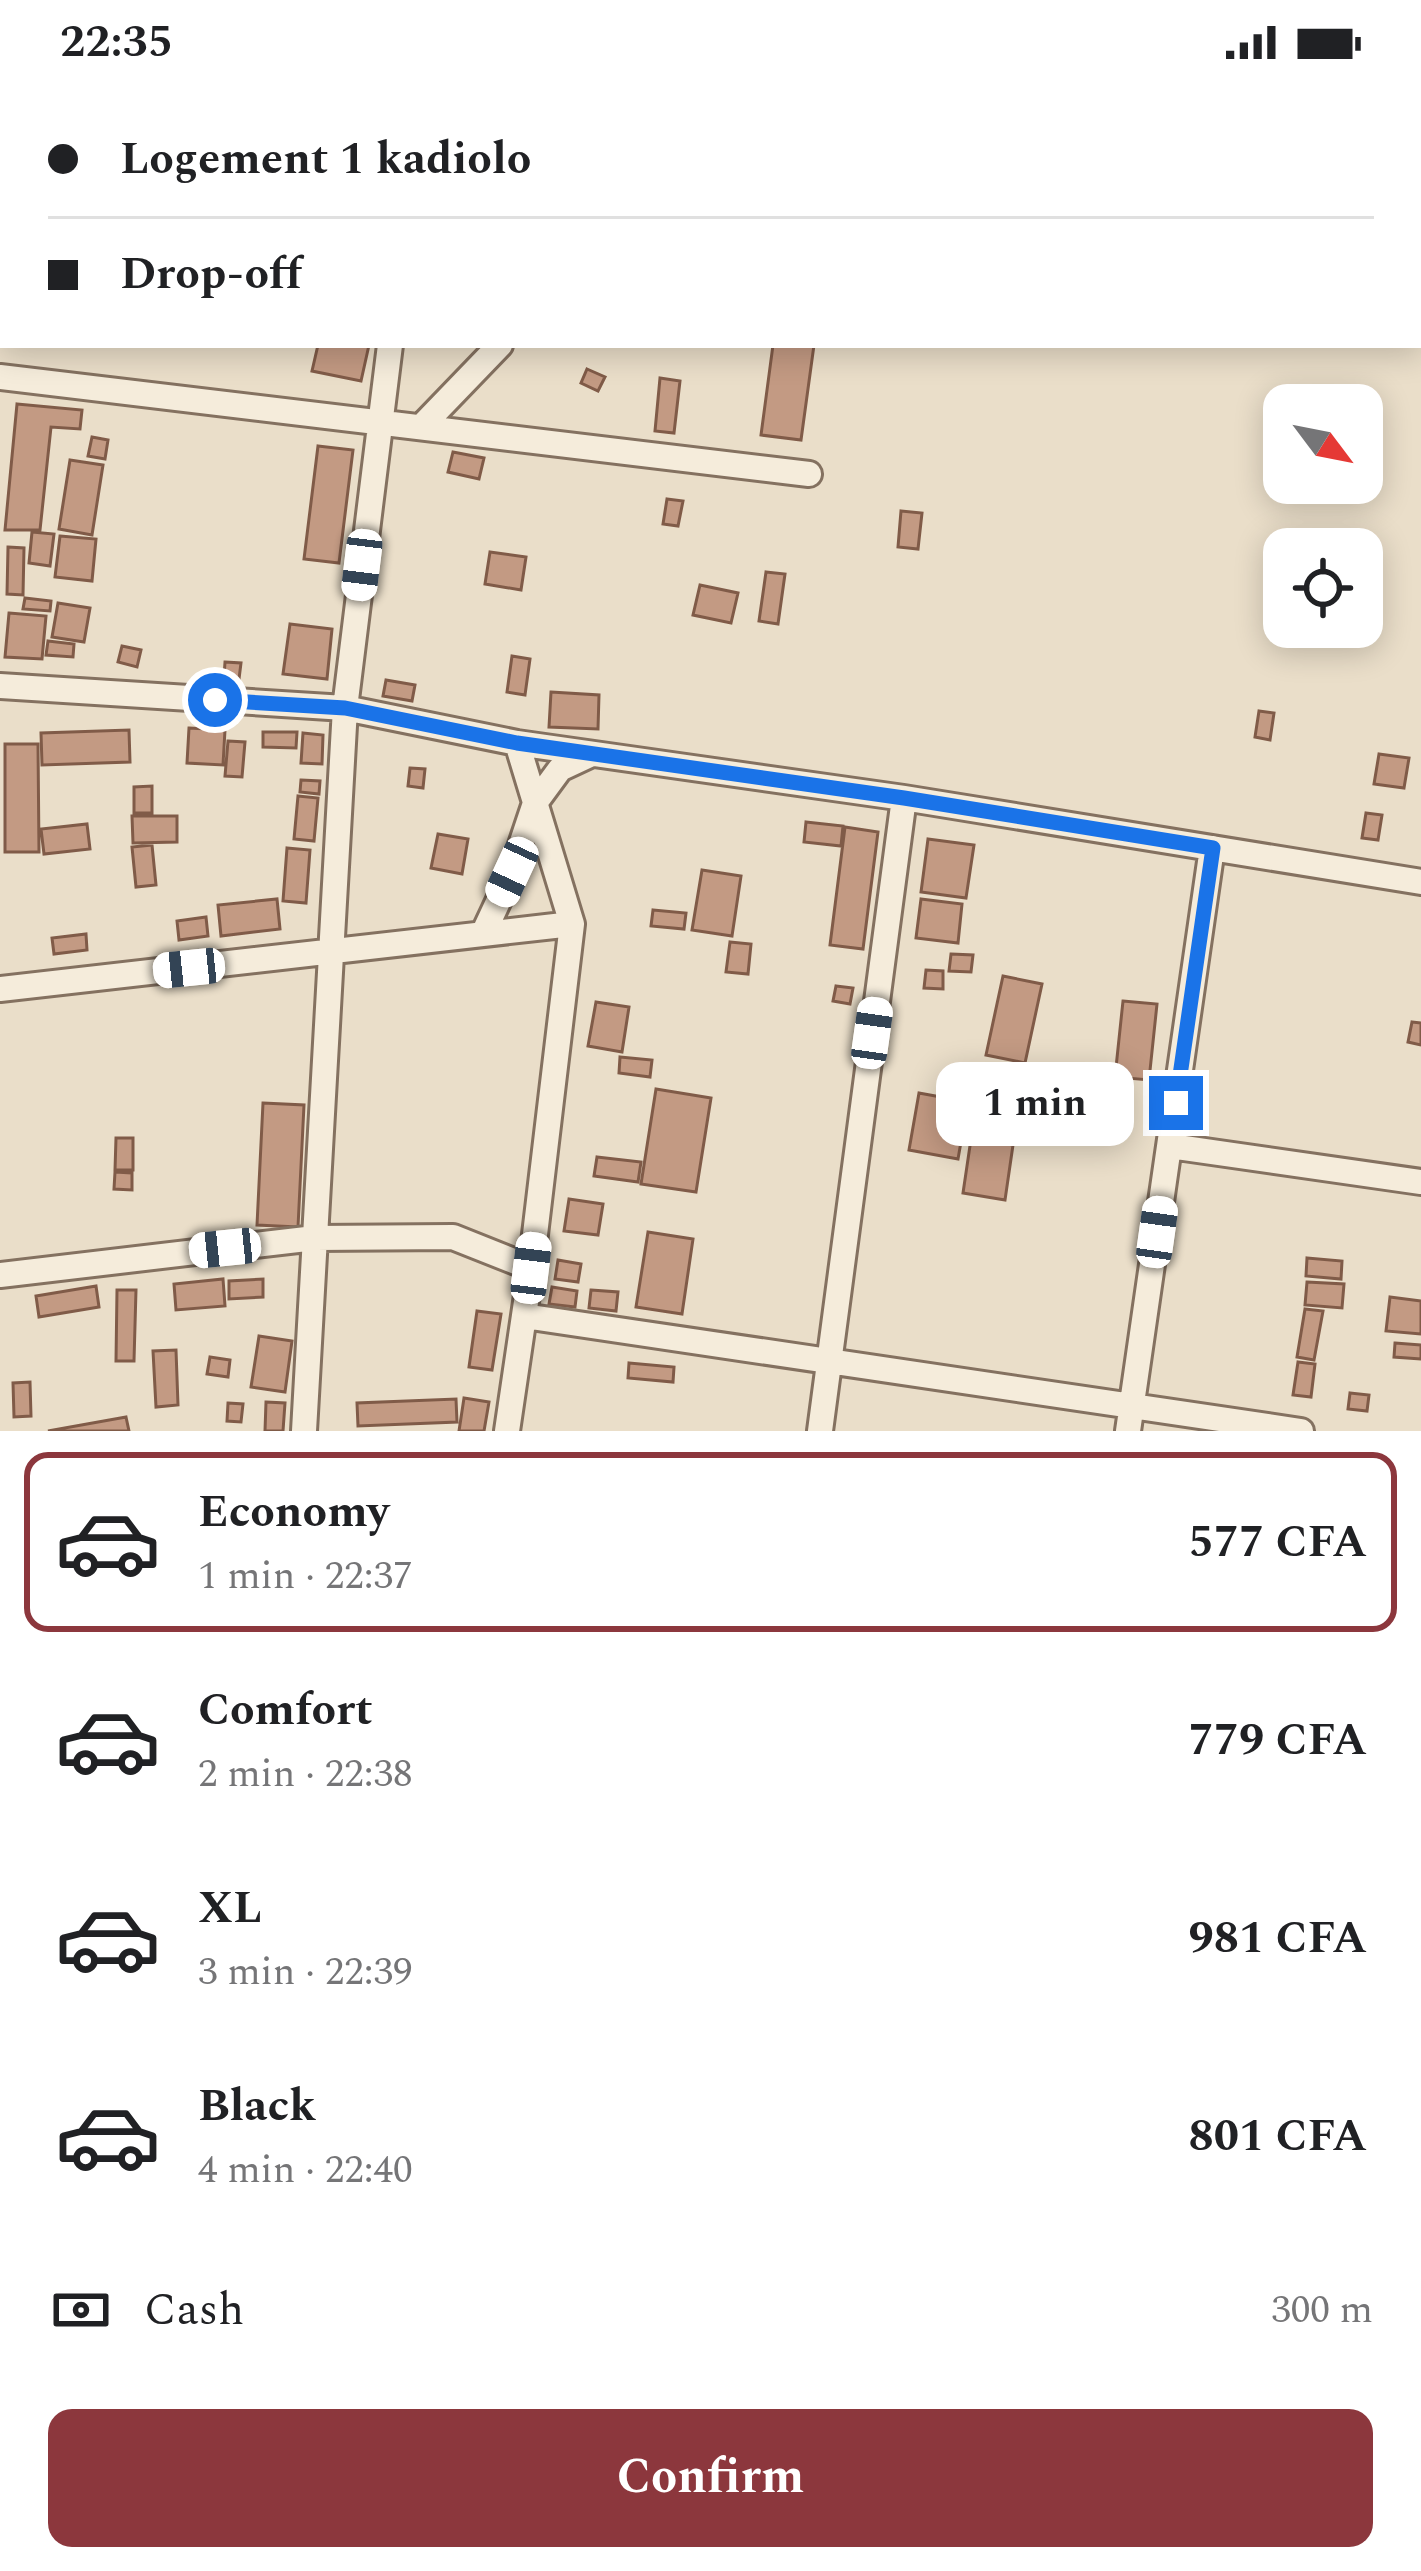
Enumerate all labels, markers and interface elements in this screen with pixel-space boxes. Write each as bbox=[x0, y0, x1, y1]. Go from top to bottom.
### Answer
text: 22:35 bbox=[60, 8, 173, 77]
text: Logement 1 kadiolo bbox=[120, 125, 531, 194]
text: Drop-off bbox=[120, 240, 302, 309]
north arrow bbox=[1263, 384, 1383, 504]
map controls bbox=[1263, 384, 1383, 648]
car bbox=[340, 527, 384, 603]
button: locate bbox=[1263, 528, 1383, 648]
route start bbox=[188, 673, 242, 727]
car bbox=[480, 832, 544, 912]
car bbox=[151, 946, 227, 990]
car bbox=[849, 995, 895, 1071]
callout: 1 min bbox=[936, 1061, 1134, 1145]
text: 1 min bbox=[983, 1074, 1087, 1133]
route end bbox=[1149, 1076, 1203, 1130]
car bbox=[1134, 1194, 1180, 1270]
car bbox=[187, 1226, 263, 1270]
car bbox=[509, 1230, 553, 1306]
text: Economy bbox=[198, 1478, 389, 1547]
icon: car bbox=[54, 1488, 162, 1596]
text: 577 CFA bbox=[1189, 1508, 1367, 1577]
text: 1 min · 22:37 bbox=[198, 1547, 413, 1606]
text: Comfort bbox=[198, 1676, 373, 1745]
icon: car bbox=[54, 1686, 162, 1794]
text: 779 CFA bbox=[1189, 1706, 1367, 1775]
text: 2 min · 22:38 bbox=[198, 1745, 413, 1804]
text: XL bbox=[198, 1874, 262, 1943]
icon: car bbox=[54, 1884, 162, 1992]
text: 981 CFA bbox=[1189, 1904, 1367, 1973]
text: 3 min · 22:39 bbox=[198, 1943, 413, 2002]
text: Black bbox=[198, 2072, 316, 2141]
icon: car bbox=[54, 2082, 162, 2190]
text: 801 CFA bbox=[1189, 2102, 1367, 2171]
text: 4 min · 22:40 bbox=[198, 2141, 413, 2200]
text: Cash bbox=[144, 2276, 244, 2345]
icon: cash bbox=[48, 2277, 114, 2343]
text: 300 m bbox=[1271, 2281, 1373, 2340]
button: Confirm bbox=[48, 2409, 1373, 2547]

